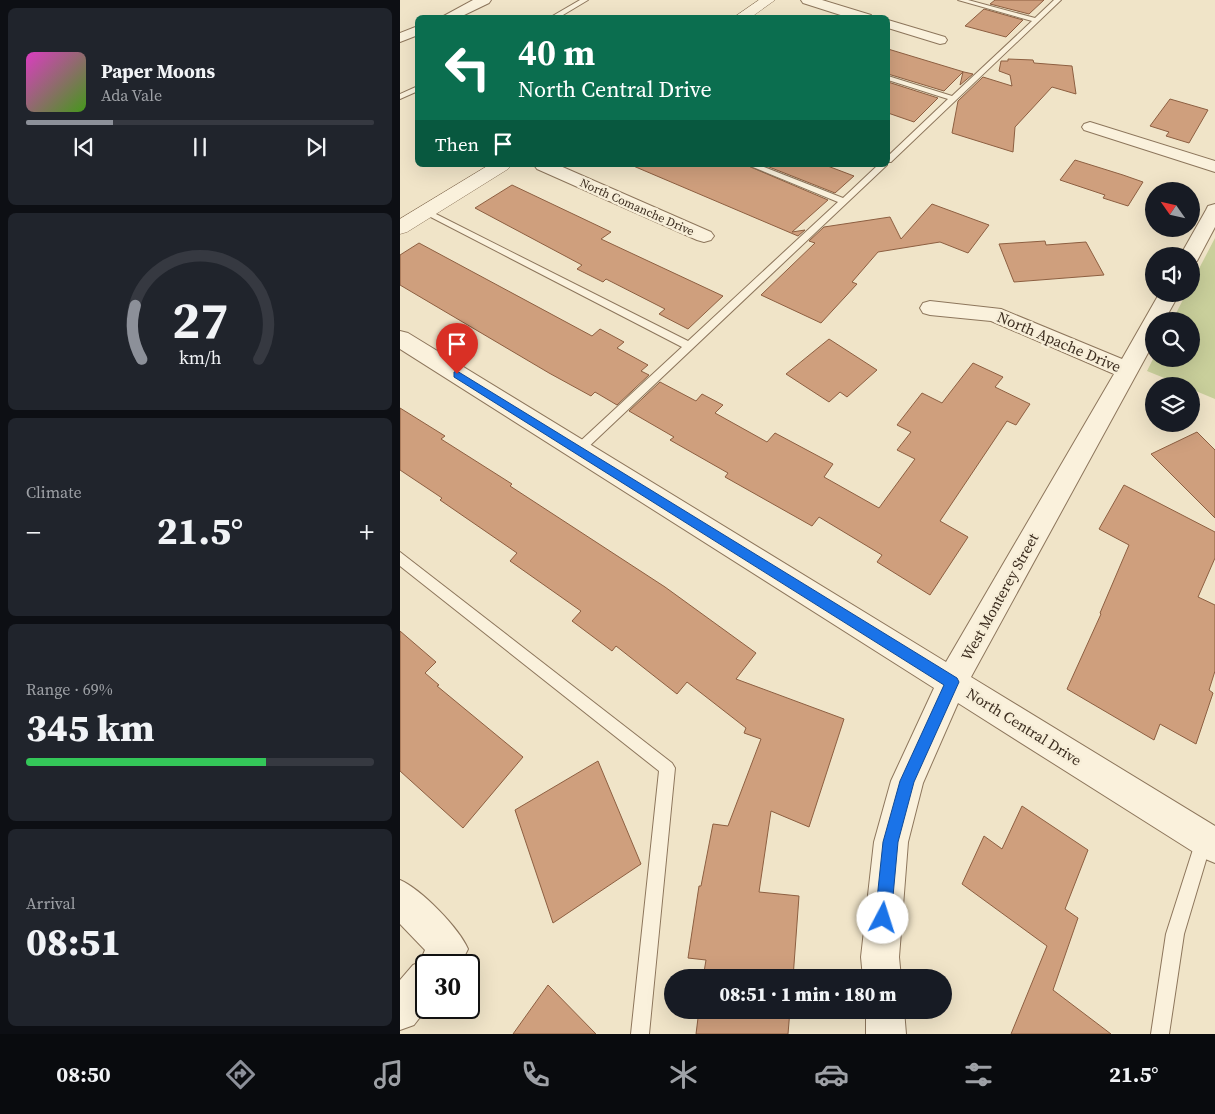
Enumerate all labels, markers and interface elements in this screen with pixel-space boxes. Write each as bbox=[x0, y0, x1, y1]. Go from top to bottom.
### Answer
text: 40 m bbox=[518, 29, 595, 77]
icon: left bbox=[435, 35, 500, 100]
text: Paper Moons bbox=[101, 58, 215, 84]
text: North Central Drive bbox=[518, 74, 712, 104]
text: Ada Vale bbox=[101, 84, 162, 106]
icon: arrive bbox=[489, 130, 517, 158]
text: Then bbox=[435, 131, 479, 157]
icon: previous bbox=[70, 133, 98, 161]
icon: pause bbox=[186, 133, 214, 161]
icon: next bbox=[302, 133, 330, 161]
street label: North Comanche Drive bbox=[577, 175, 697, 239]
north arrow bbox=[1145, 182, 1200, 238]
map controls bbox=[1145, 182, 1200, 432]
button: sound bbox=[1145, 247, 1200, 302]
text: 27 bbox=[172, 284, 228, 355]
street label: North Apache Drive bbox=[994, 306, 1125, 377]
button: search bbox=[1145, 312, 1200, 367]
pin bbox=[436, 323, 478, 374]
icon: arrive bbox=[443, 330, 471, 358]
text: km/h bbox=[179, 345, 222, 370]
button: layers bbox=[1145, 377, 1200, 432]
text: Climate bbox=[26, 481, 82, 503]
text: 21.5° bbox=[157, 505, 243, 557]
text: − bbox=[26, 513, 41, 551]
text: + bbox=[359, 513, 374, 551]
street label: West Monterey Street bbox=[956, 529, 1043, 664]
text: Range · 69% bbox=[26, 678, 113, 700]
street label: North Central Drive bbox=[963, 683, 1086, 771]
text: 345 km bbox=[26, 702, 154, 754]
position arrow bbox=[856, 891, 908, 943]
text: Arrival bbox=[26, 892, 75, 914]
text: 08:51 bbox=[26, 916, 121, 968]
speed limit sign: 30 bbox=[415, 954, 480, 1019]
text: 08:51 · 1 min · 180 m bbox=[719, 981, 897, 1007]
icon: directions bbox=[223, 1057, 258, 1092]
icon: music bbox=[371, 1057, 406, 1092]
icon: phone bbox=[518, 1057, 553, 1092]
icon: climate bbox=[666, 1057, 701, 1092]
icon: car bbox=[814, 1057, 849, 1092]
icon: filters bbox=[961, 1057, 996, 1092]
text: 08:50 bbox=[56, 1059, 111, 1089]
text: 21.5° bbox=[1109, 1059, 1159, 1089]

